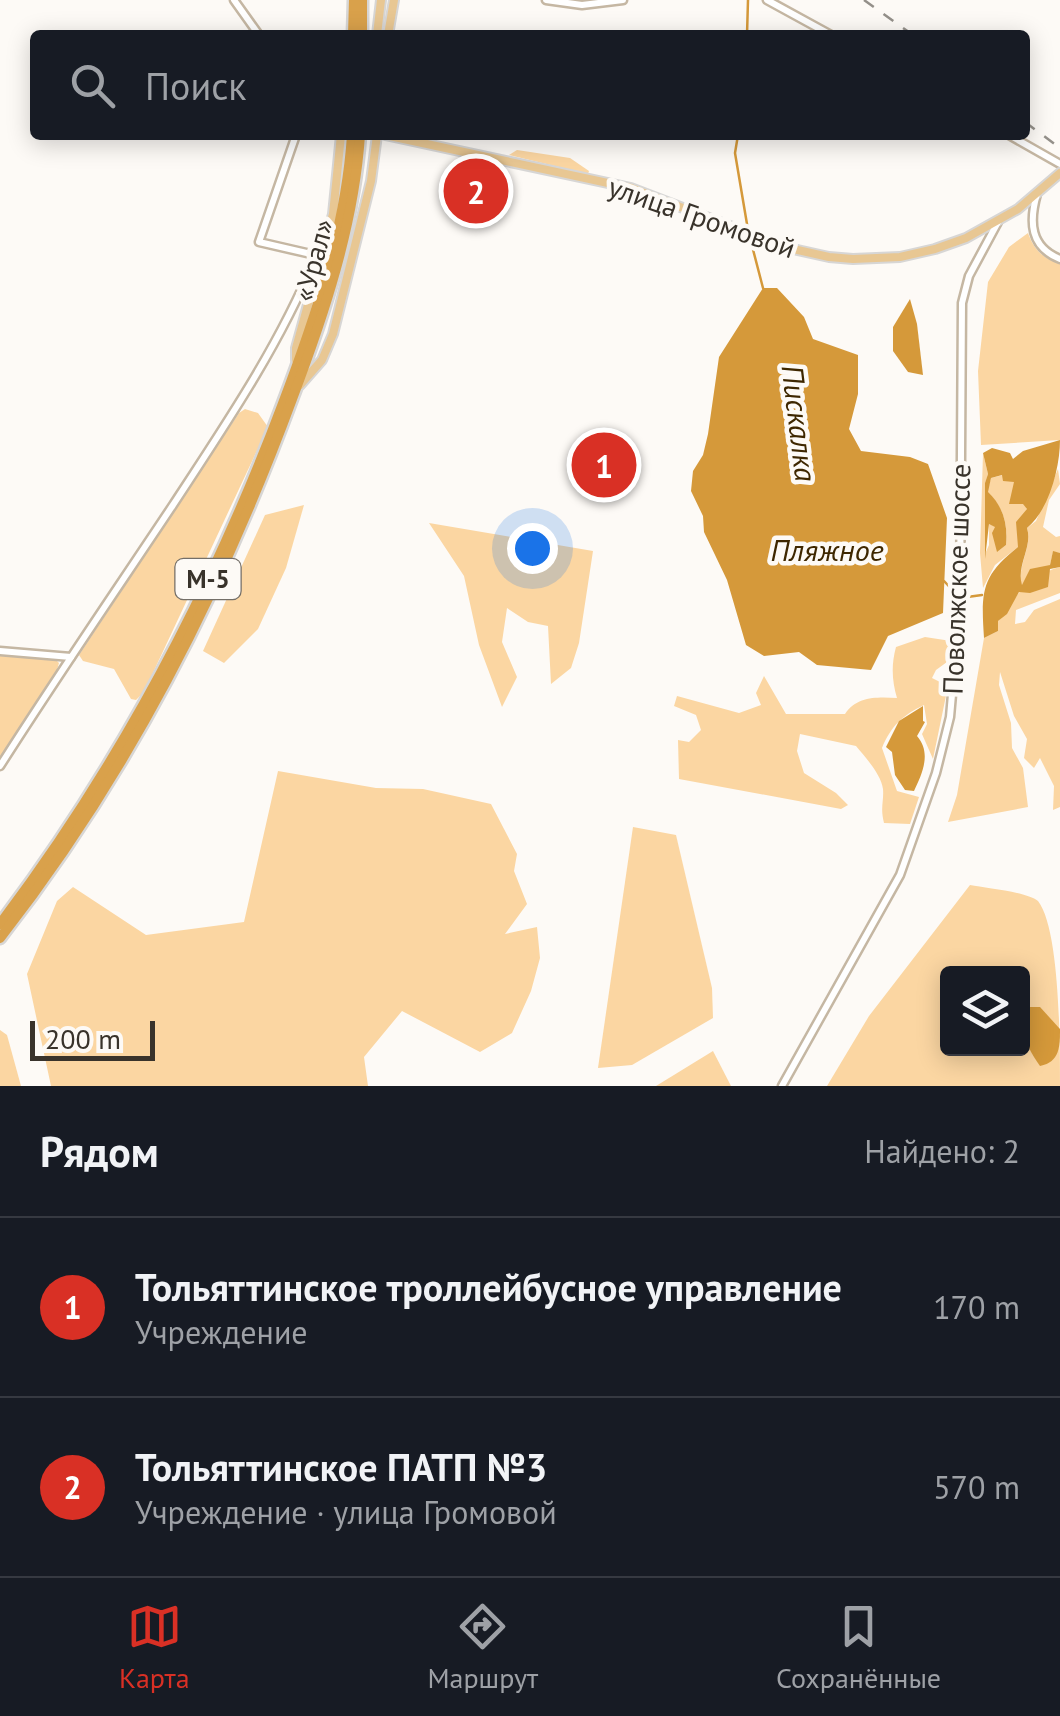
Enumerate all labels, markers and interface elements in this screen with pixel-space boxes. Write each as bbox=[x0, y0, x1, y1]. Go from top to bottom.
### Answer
search box bbox=[30, 30, 1030, 140]
icon: search bbox=[65, 58, 120, 113]
text: Поиск bbox=[145, 61, 246, 110]
pin: 2 bbox=[444, 154, 508, 228]
street label: улица Громовой bbox=[604, 168, 800, 266]
street label: «Урал» bbox=[284, 215, 342, 305]
water label: Пискалка bbox=[774, 363, 827, 484]
pin: 1 bbox=[572, 428, 636, 502]
street label: Поволжское шоссе bbox=[933, 463, 979, 695]
your location bbox=[507, 523, 558, 574]
water label: Пляжное bbox=[770, 530, 884, 569]
road number: М-5 bbox=[176, 559, 240, 599]
map controls bbox=[940, 966, 1030, 1056]
button: layers bbox=[940, 966, 1030, 1056]
scale bar bbox=[30, 1016, 155, 1060]
text: 200 m bbox=[45, 1020, 121, 1057]
text: Рядом bbox=[40, 1124, 159, 1179]
text: Найдено: 2 bbox=[864, 1130, 1020, 1172]
text: Тольяттинское троллейбусное управление bbox=[135, 1262, 842, 1311]
text: 1 bbox=[63, 1286, 82, 1328]
text: 170 m bbox=[933, 1286, 1020, 1328]
text: Учреждение bbox=[135, 1311, 308, 1353]
text: Тольяттинское ПАТП №3 bbox=[135, 1442, 547, 1491]
text: 2 bbox=[63, 1466, 82, 1508]
text: 570 m bbox=[933, 1466, 1020, 1508]
text: Учреждение · улица Громовой bbox=[135, 1491, 557, 1533]
tab: Карта bbox=[119, 1599, 190, 1696]
tab: Маршрут bbox=[427, 1599, 538, 1696]
tab: Сохранённые bbox=[776, 1599, 941, 1696]

